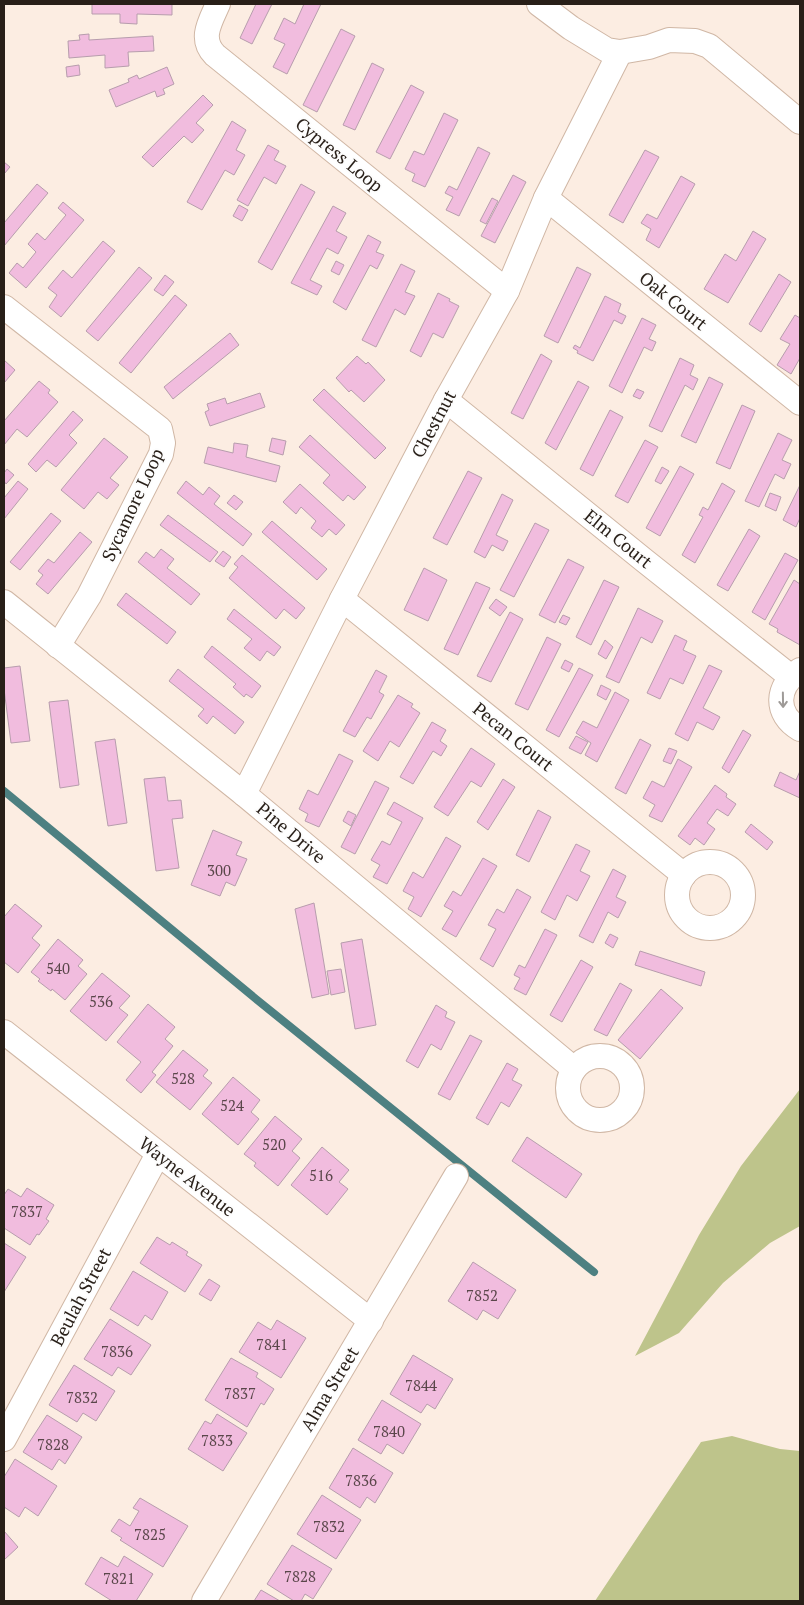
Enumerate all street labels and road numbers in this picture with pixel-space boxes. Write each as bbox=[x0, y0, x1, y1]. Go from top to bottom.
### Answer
street label: Cypress Loop bbox=[291, 111, 388, 197]
street label: Oak Court bbox=[635, 265, 713, 335]
street label: Chestnut bbox=[405, 385, 461, 462]
street label: Sycamore Loop bbox=[96, 444, 169, 565]
street label: Elm Court bbox=[580, 503, 658, 573]
street label: Pecan Court bbox=[468, 696, 559, 776]
street label: Pine Drive bbox=[252, 796, 331, 868]
street label: Wayne Avenue bbox=[134, 1131, 241, 1222]
street label: Beulah Street bbox=[44, 1243, 116, 1350]
street label: Alma Street bbox=[294, 1341, 364, 1435]

